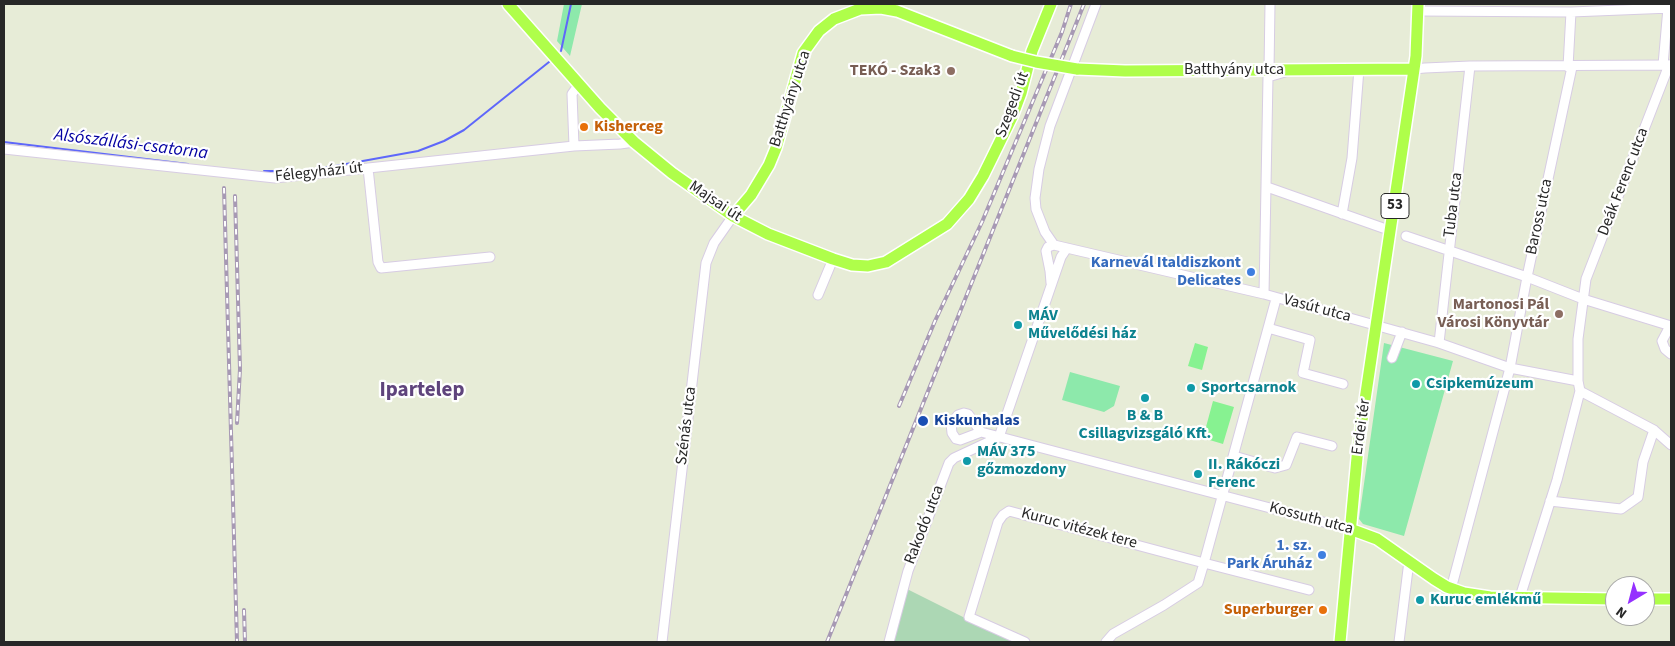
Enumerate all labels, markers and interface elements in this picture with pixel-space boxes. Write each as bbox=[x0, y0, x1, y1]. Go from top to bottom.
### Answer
street label: Batthyány utca bbox=[766, 48, 816, 150]
street label: Batthyány utca bbox=[1184, 60, 1284, 80]
place label: TEKÓ - Szak3 bbox=[850, 61, 941, 81]
marker: TEKÓ - Szak3 bbox=[945, 65, 957, 77]
street label: Szegedi út bbox=[992, 69, 1034, 141]
place label: Kisherceg bbox=[594, 117, 663, 137]
marker: Kisherceg bbox=[578, 121, 590, 133]
water label: Alsószállási-csatorna bbox=[53, 125, 209, 165]
street label: Deák Ferenc utca bbox=[1595, 125, 1653, 239]
street label: Félegyházi út bbox=[274, 159, 364, 187]
street label: Tuba utca bbox=[1440, 171, 1468, 239]
street label: Majsai út bbox=[685, 177, 745, 227]
street label: Baross utca bbox=[1523, 177, 1557, 257]
road number: 53 bbox=[1381, 194, 1409, 218]
place label: Karnevál Italdiszkont Delicates bbox=[1091, 253, 1241, 291]
marker: Karnevál Italdiszkont Delicates bbox=[1245, 266, 1257, 278]
street label: Vasút utca bbox=[1281, 291, 1353, 327]
place label: Martonosi Pál Városi Könyvtár bbox=[1438, 295, 1549, 333]
place label: MÁV Művelődési ház bbox=[1028, 306, 1136, 344]
marker: Martonosi Pál Városi Könyvtár bbox=[1553, 308, 1565, 320]
marker: MÁV Művelődési ház bbox=[1012, 319, 1024, 331]
place label: Csipkemúzeum bbox=[1426, 374, 1534, 394]
district label: Ipartelep bbox=[379, 378, 465, 404]
place label: Sportcsarnok bbox=[1201, 378, 1296, 398]
marker: Csipkemúzeum bbox=[1410, 378, 1422, 390]
marker: Sportcsarnok bbox=[1185, 382, 1197, 394]
street label: Szénás utca bbox=[673, 386, 701, 466]
marker: B & B Csillagvizsgáló Kft. bbox=[1139, 392, 1151, 404]
street label: Erdei tér bbox=[1349, 398, 1375, 456]
place label: B & B Csillagvizsgáló Kft. bbox=[1079, 406, 1211, 444]
place label: Kiskunhalas bbox=[934, 411, 1020, 431]
marker: Kiskunhalas bbox=[916, 414, 930, 428]
place label: MÁV 375 gőzmozdony bbox=[977, 442, 1066, 480]
marker: MÁV 375 gőzmozdony bbox=[961, 455, 973, 467]
place label: II. Rákóczi Ferenc bbox=[1208, 455, 1280, 493]
marker: II. Rákóczi Ferenc bbox=[1192, 468, 1204, 480]
street label: Rakodó utca bbox=[901, 483, 949, 567]
street label: Kossuth utca bbox=[1267, 499, 1355, 539]
street label: Kuruc vitézek tere bbox=[1019, 504, 1139, 554]
place label: 1. sz. Park Áruház bbox=[1227, 536, 1312, 574]
marker: 1. sz. Park Áruház bbox=[1316, 549, 1328, 561]
north arrow bbox=[1605, 576, 1655, 626]
place label: Kuruc emlékmű bbox=[1430, 590, 1541, 610]
marker: Kuruc emlékmű bbox=[1414, 594, 1426, 606]
place label: Superburger bbox=[1224, 600, 1313, 620]
text: N bbox=[1612, 601, 1631, 623]
marker: Superburger bbox=[1317, 604, 1329, 616]

